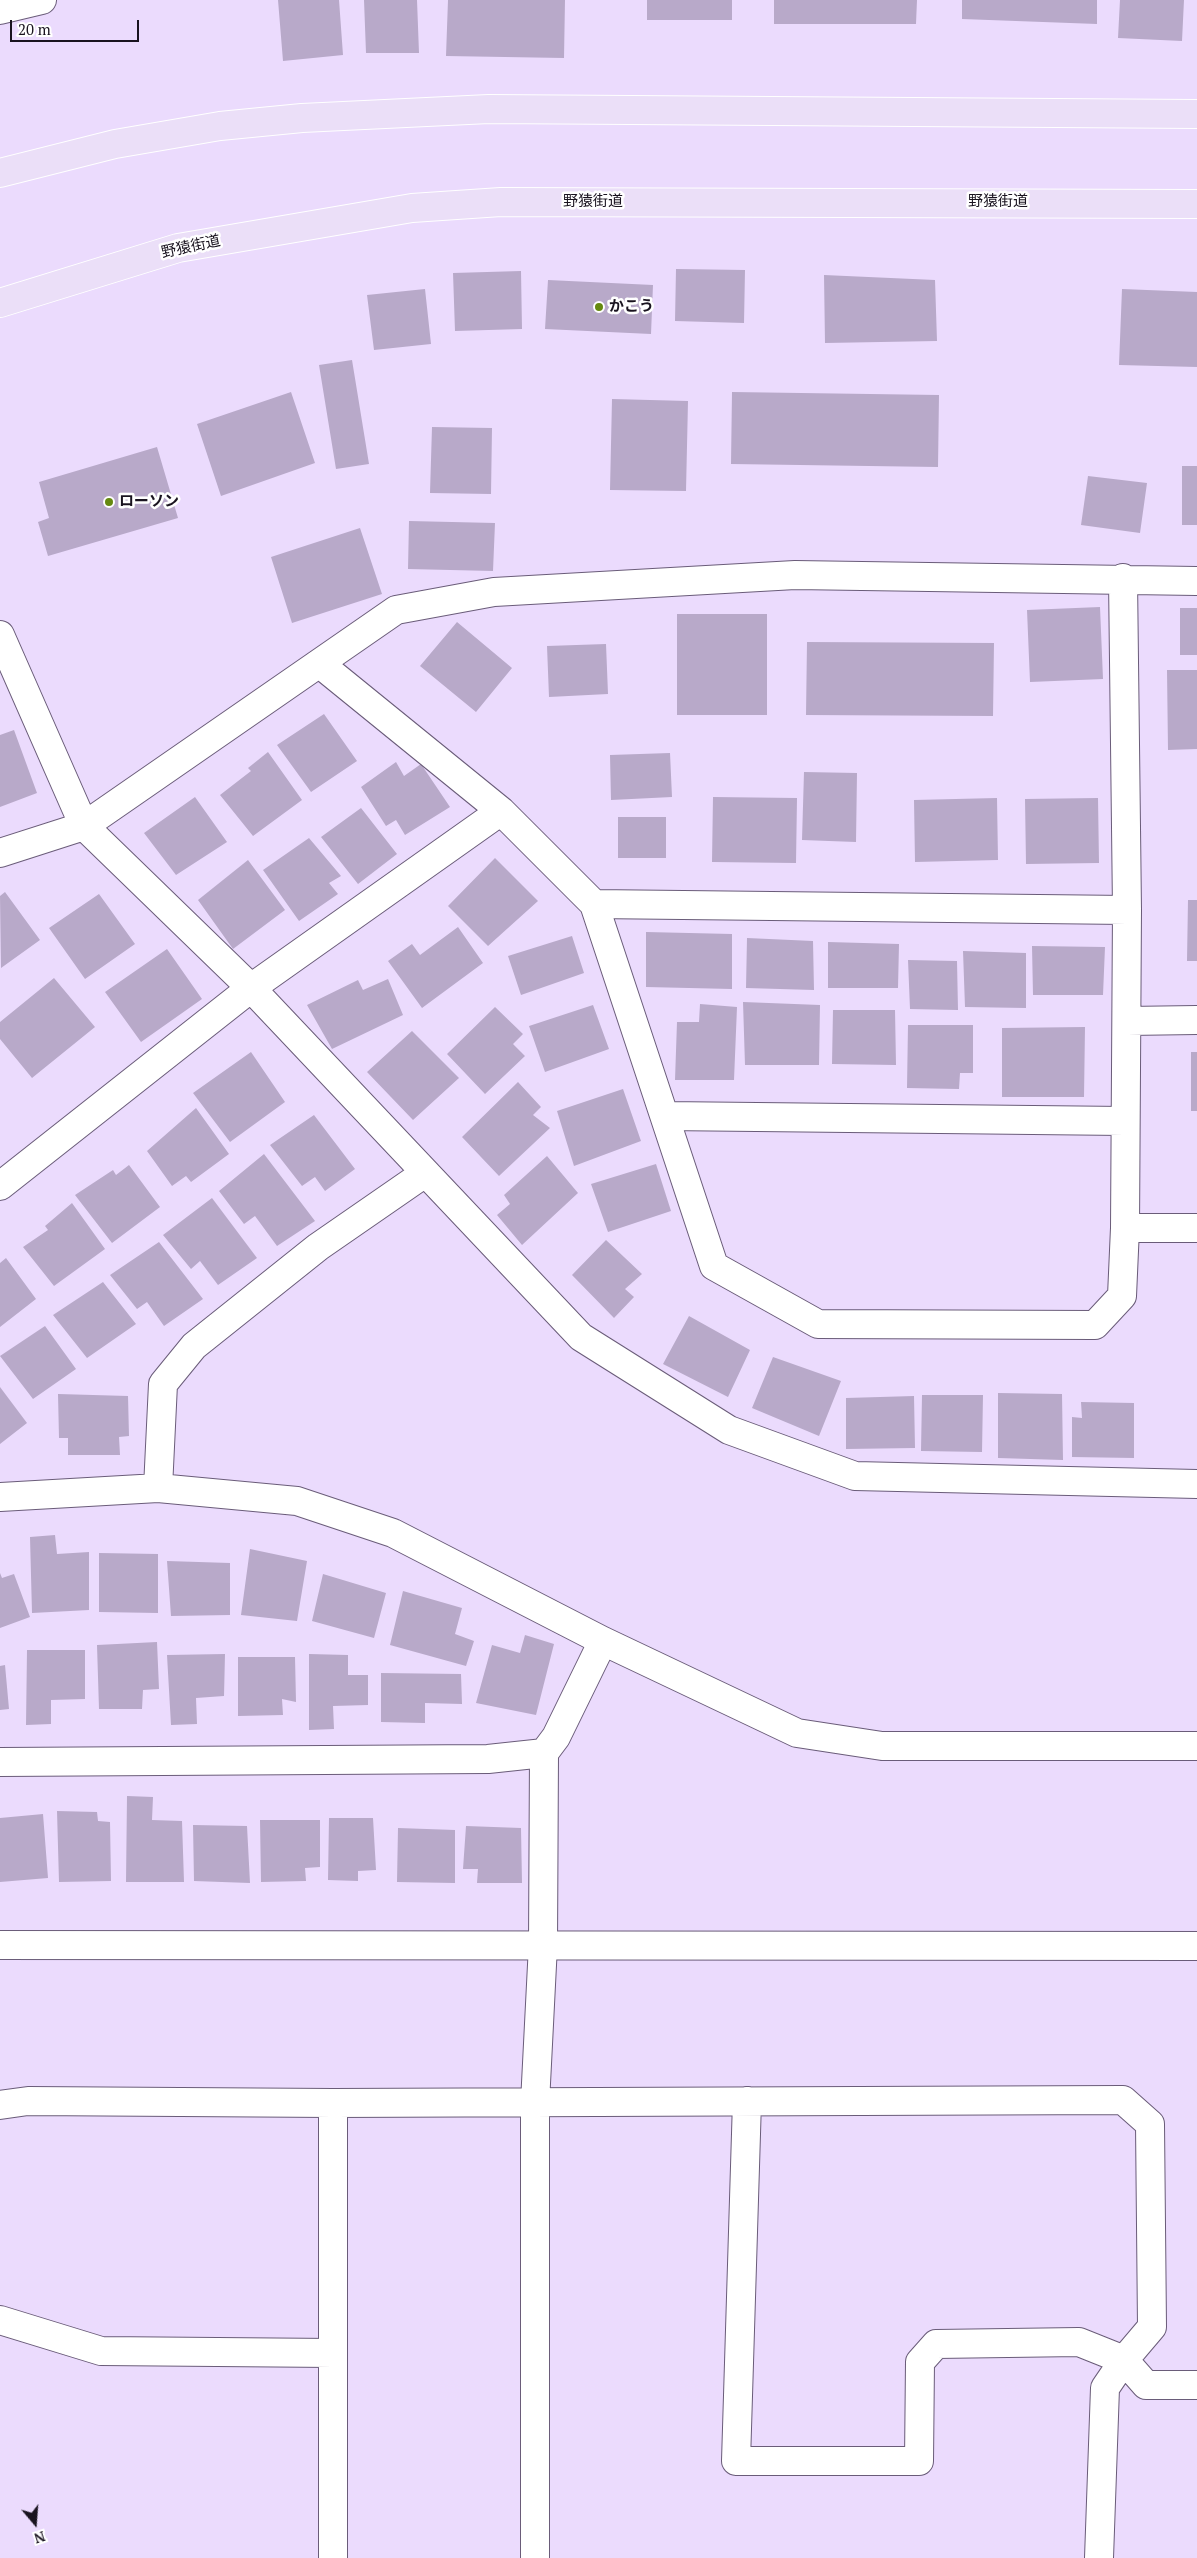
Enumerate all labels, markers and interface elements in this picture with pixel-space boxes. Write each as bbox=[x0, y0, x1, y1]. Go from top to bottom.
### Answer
scale bar bbox=[12, 10, 141, 42]
text: 20 m bbox=[18, 19, 51, 39]
street label: 野猿街道 bbox=[563, 193, 623, 211]
street label: 野猿街道 bbox=[968, 193, 1028, 211]
street label: 野猿街道 bbox=[160, 232, 222, 262]
place label: かこう bbox=[609, 298, 654, 316]
marker: かこう bbox=[593, 301, 605, 313]
place label: ローソン bbox=[119, 493, 179, 511]
marker: ローソン bbox=[103, 496, 115, 508]
north arrow bbox=[10, 2498, 60, 2548]
text: N bbox=[32, 2527, 48, 2548]

